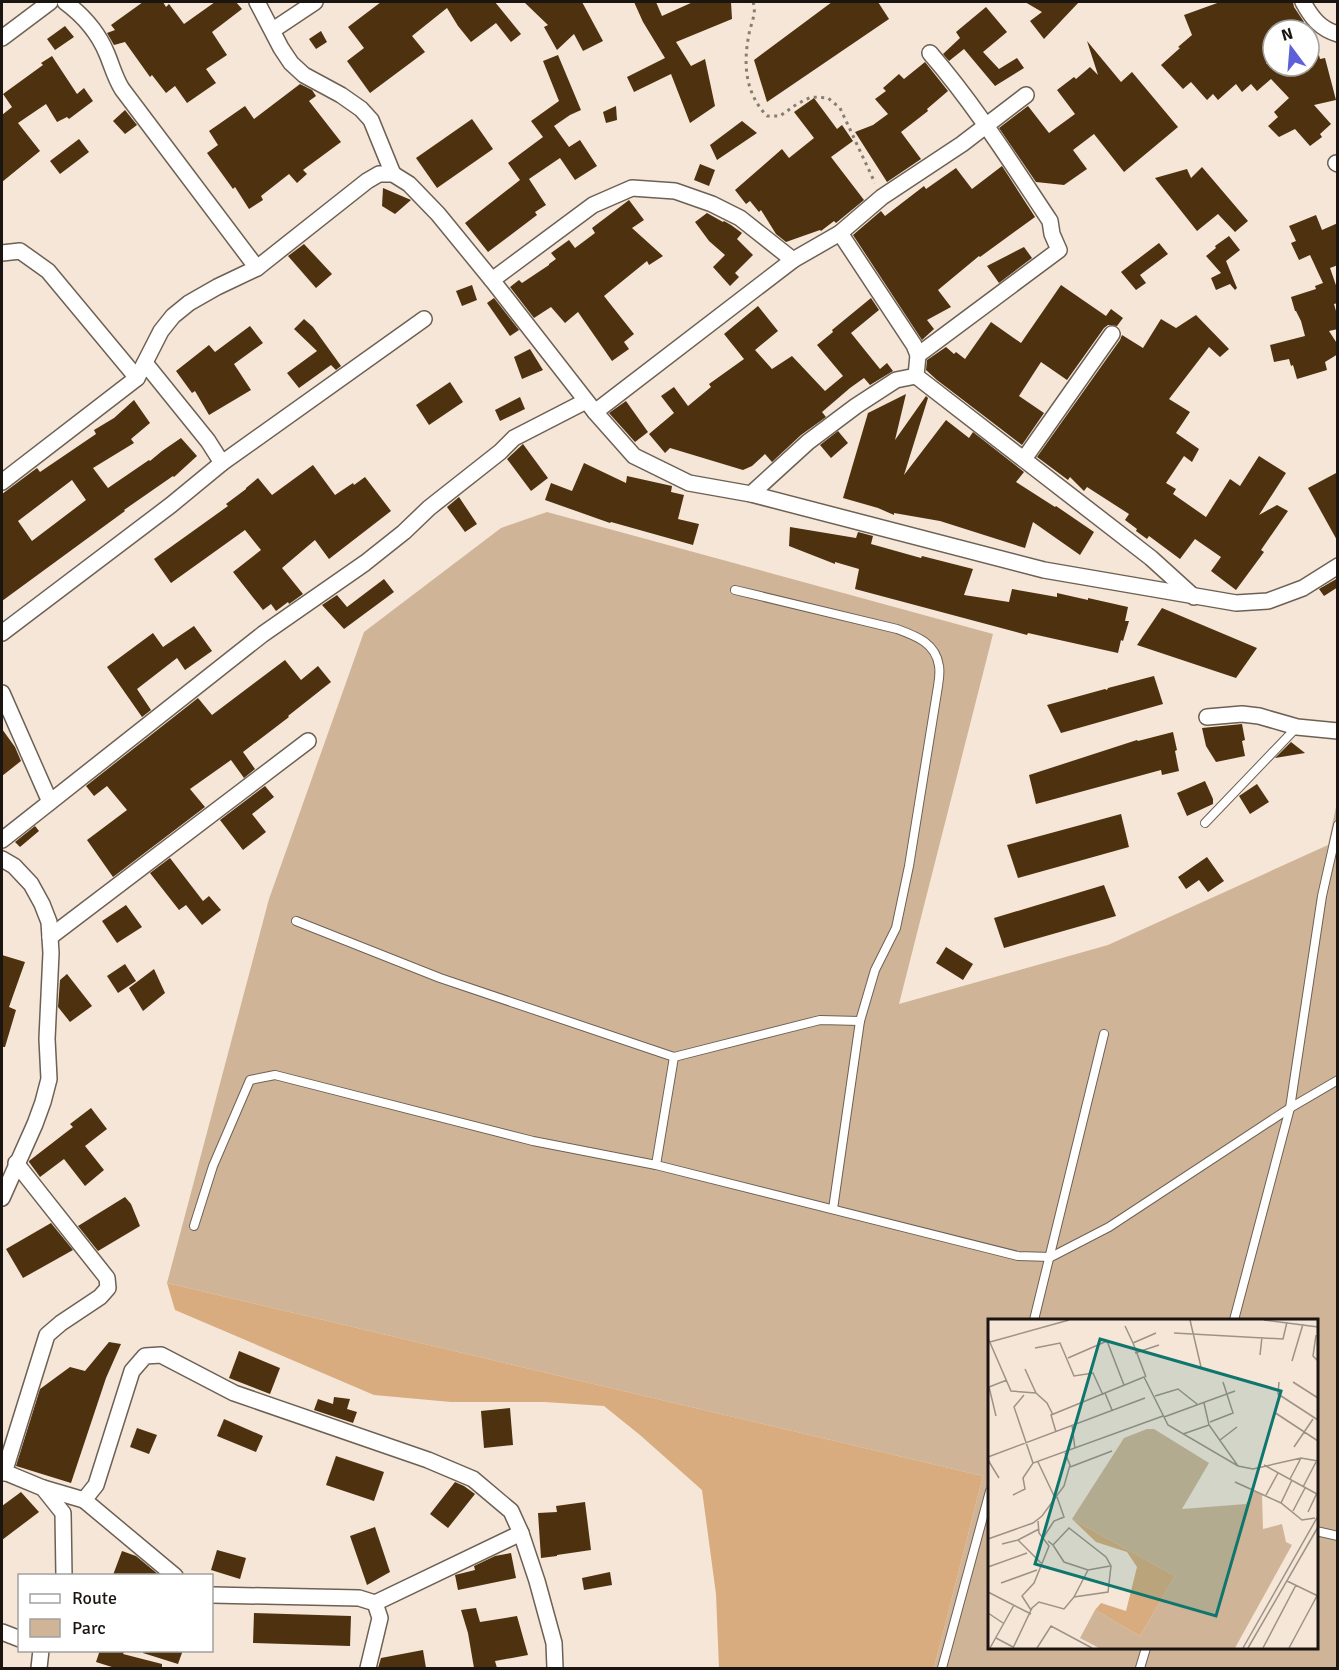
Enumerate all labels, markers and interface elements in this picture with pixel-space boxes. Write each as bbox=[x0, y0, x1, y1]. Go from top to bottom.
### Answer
north arrow bbox=[1261, 18, 1321, 78]
text: N bbox=[1279, 23, 1295, 46]
inset map bbox=[988, 1319, 1318, 1649]
legend bbox=[18, 1574, 213, 1652]
text: Route bbox=[72, 1587, 117, 1609]
text: Parc bbox=[72, 1617, 106, 1639]

